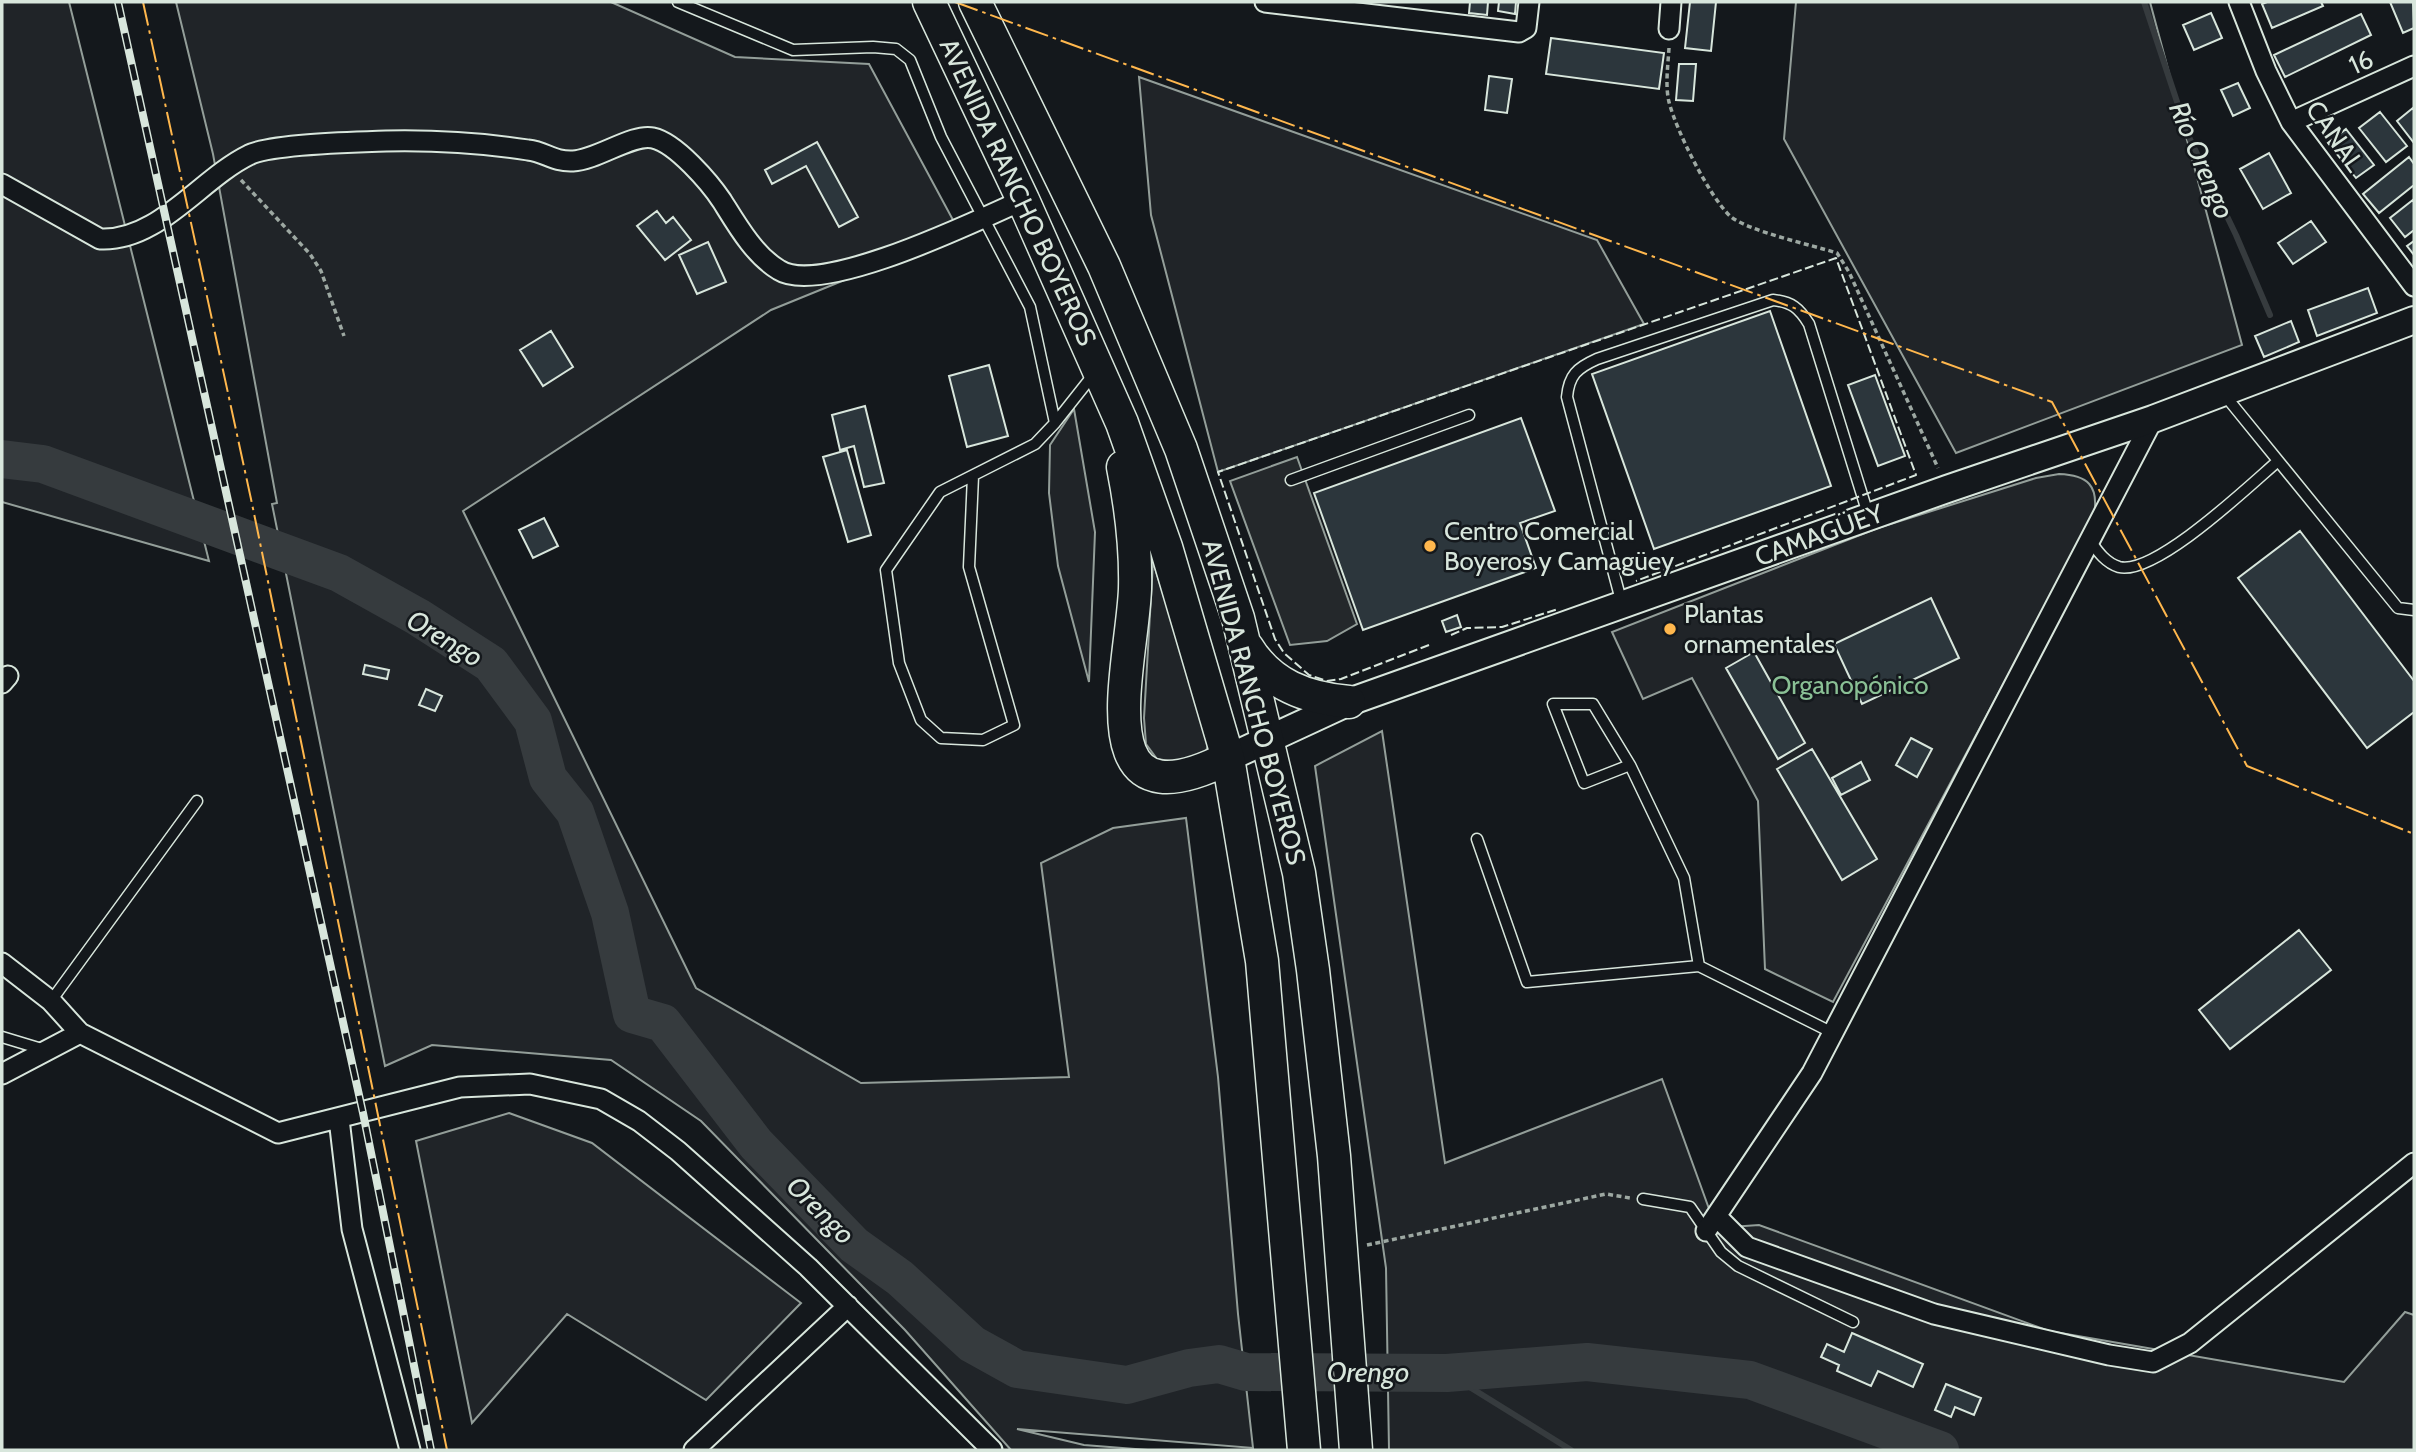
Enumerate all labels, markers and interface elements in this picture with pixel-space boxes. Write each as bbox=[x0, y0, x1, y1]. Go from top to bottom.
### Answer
street label: AVENIDA RANCHO BOYEROS bbox=[933, 33, 1103, 351]
street label: 16 bbox=[2344, 43, 2378, 81]
street label: CANAL bbox=[2299, 94, 2371, 178]
water label: Río Orengo bbox=[2162, 96, 2242, 224]
street label: CAMAGÜEY bbox=[1750, 497, 1888, 573]
place label: Centro Comercial Boyeros y Camagüey bbox=[1444, 515, 1674, 577]
street label: AVENIDA RANCHO BOYEROS bbox=[1195, 536, 1313, 868]
marker: Centro Comercial Boyeros y Camagüey bbox=[1422, 538, 1438, 554]
place label: Plantas ornamentales bbox=[1684, 598, 1836, 660]
water label: Orengo bbox=[401, 602, 489, 674]
marker: Plantas ornamentales bbox=[1662, 621, 1678, 637]
park label: Organopónico bbox=[1772, 669, 1928, 701]
water label: Orengo bbox=[780, 1169, 862, 1251]
water label: Orengo bbox=[1327, 1355, 1409, 1389]

